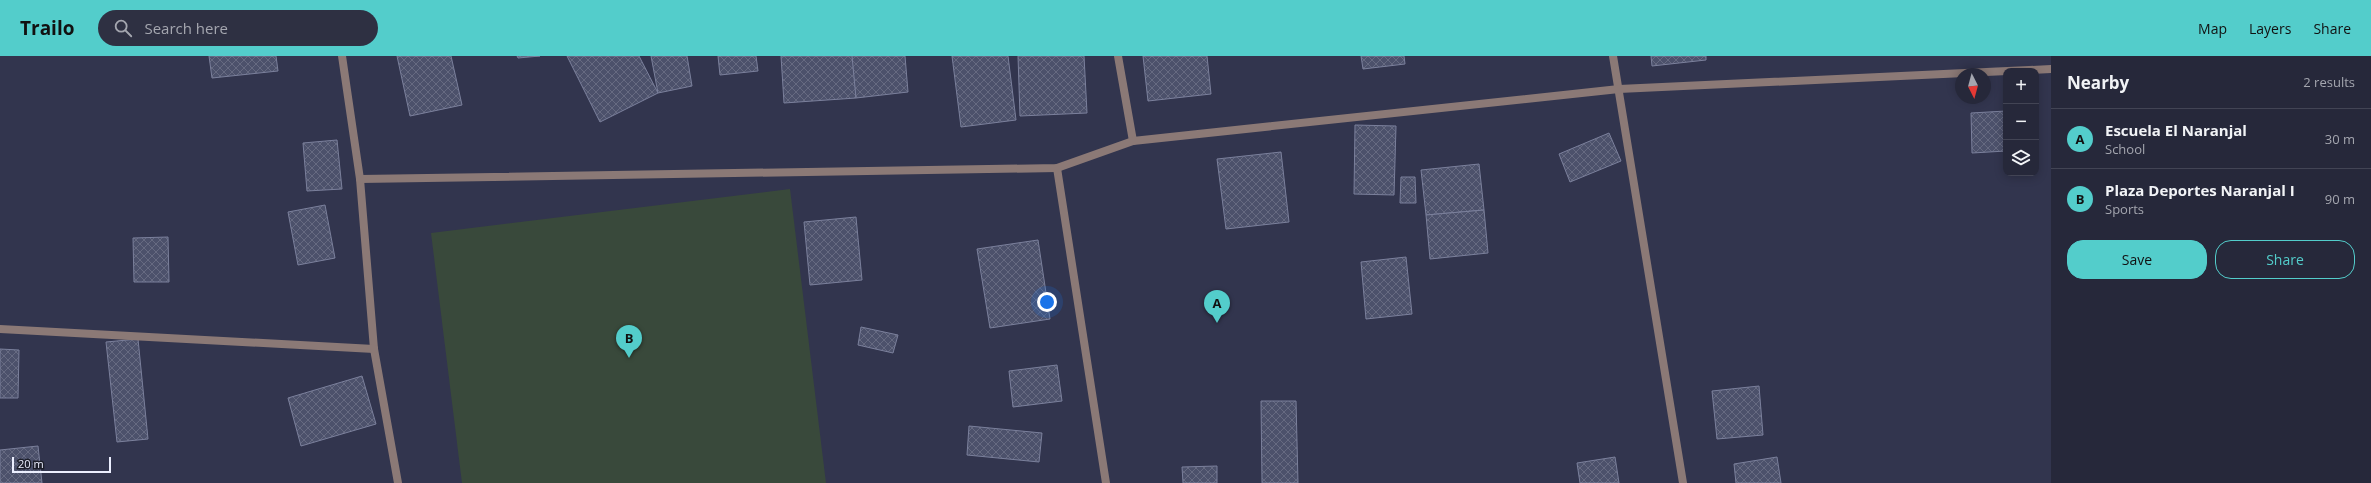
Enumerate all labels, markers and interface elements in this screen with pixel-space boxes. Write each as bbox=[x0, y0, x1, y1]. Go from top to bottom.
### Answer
search box bbox=[98, 10, 378, 46]
text: Trailo bbox=[20, 15, 74, 41]
icon: search bbox=[112, 17, 134, 39]
text: Search here bbox=[144, 18, 228, 38]
text: Map bbox=[2198, 19, 2227, 38]
text: Layers bbox=[2249, 19, 2291, 38]
text: Share bbox=[2313, 19, 2351, 38]
north arrow bbox=[1955, 68, 1991, 104]
map controls bbox=[2003, 68, 2039, 176]
button: + bbox=[2003, 68, 2039, 104]
text: Nearby bbox=[2067, 71, 2129, 94]
text: 2 results bbox=[2303, 73, 2355, 91]
button: − bbox=[2003, 104, 2039, 140]
text: Escuela El Naranjal bbox=[2105, 120, 2247, 140]
text: A bbox=[2076, 130, 2084, 148]
text: 30 m bbox=[2325, 130, 2355, 148]
button: layers bbox=[2003, 140, 2039, 176]
text: School bbox=[2105, 140, 2145, 158]
text: Plaza Deportes Naranjal I bbox=[2105, 180, 2295, 200]
text: B bbox=[2076, 190, 2084, 208]
text: 90 m bbox=[2325, 190, 2355, 208]
text: Sports bbox=[2105, 200, 2144, 218]
button: Save bbox=[2067, 240, 2207, 279]
button: Share bbox=[2215, 240, 2355, 279]
pin: A bbox=[1204, 290, 1230, 323]
your location bbox=[1037, 292, 1057, 312]
pin: B bbox=[616, 325, 642, 358]
scale bar bbox=[12, 455, 111, 474]
text: 20 m bbox=[18, 456, 44, 471]

